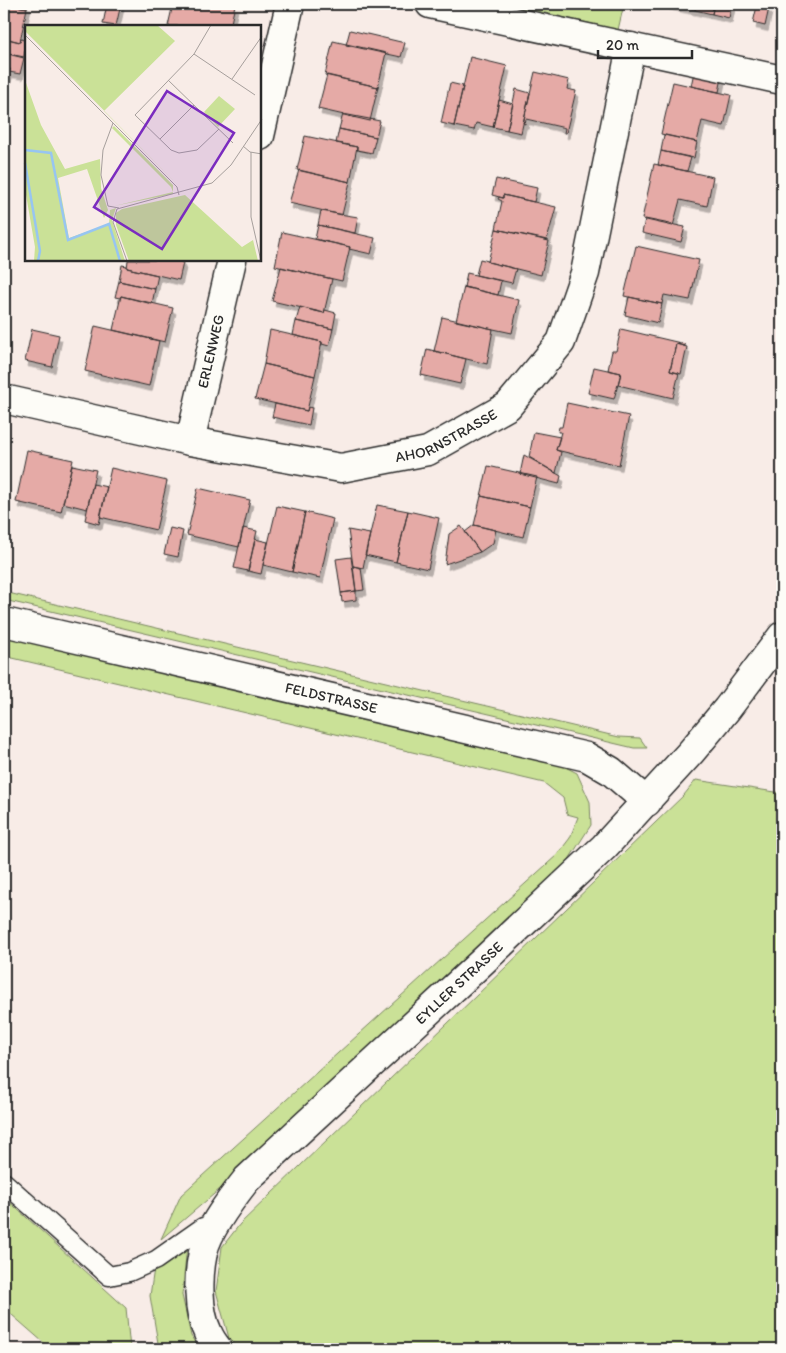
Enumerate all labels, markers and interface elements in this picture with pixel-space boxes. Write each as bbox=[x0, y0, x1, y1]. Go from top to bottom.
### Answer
inset map bbox=[25, 25, 261, 261]
scale bar bbox=[598, 28, 692, 60]
text: 20 m bbox=[606, 36, 640, 54]
street label: ERLENWEG bbox=[194, 313, 228, 390]
street label: AHORNSTRASSE bbox=[394, 405, 500, 466]
street label: FELDSTRASSE bbox=[283, 678, 379, 717]
street label: EYLLER STRASSE bbox=[411, 938, 507, 1028]

